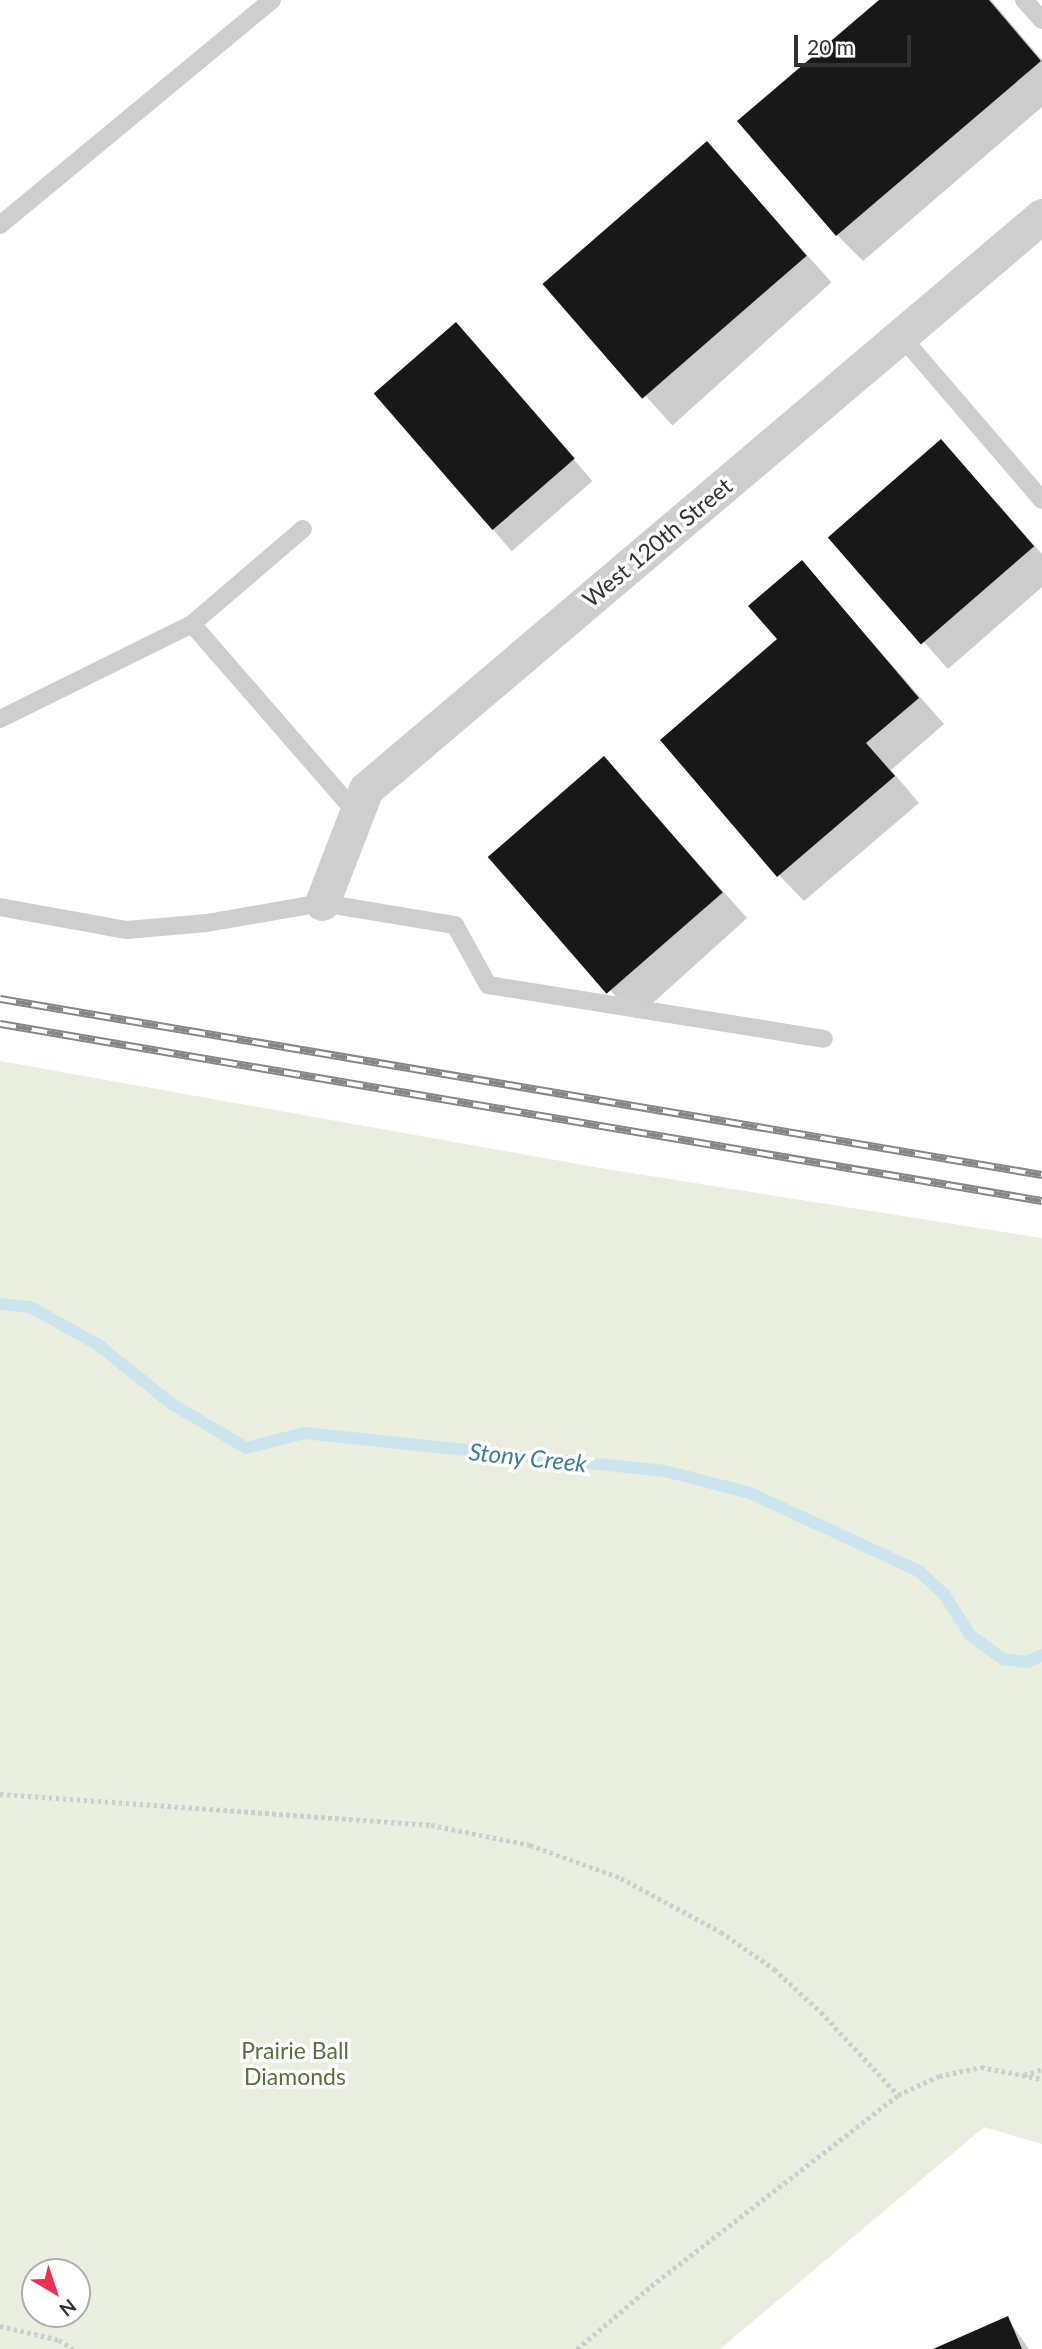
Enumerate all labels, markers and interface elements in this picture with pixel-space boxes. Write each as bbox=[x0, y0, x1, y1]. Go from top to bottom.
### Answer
scale bar bbox=[797, 21, 914, 65]
text: 20 m bbox=[807, 34, 854, 59]
street label: West 120th Street bbox=[577, 472, 737, 612]
water label: Stony Creek bbox=[467, 1436, 589, 1478]
park label: Prairie Ball Diamonds bbox=[241, 2036, 349, 2090]
north arrow bbox=[21, 2258, 91, 2328]
text: N bbox=[55, 2295, 81, 2322]

